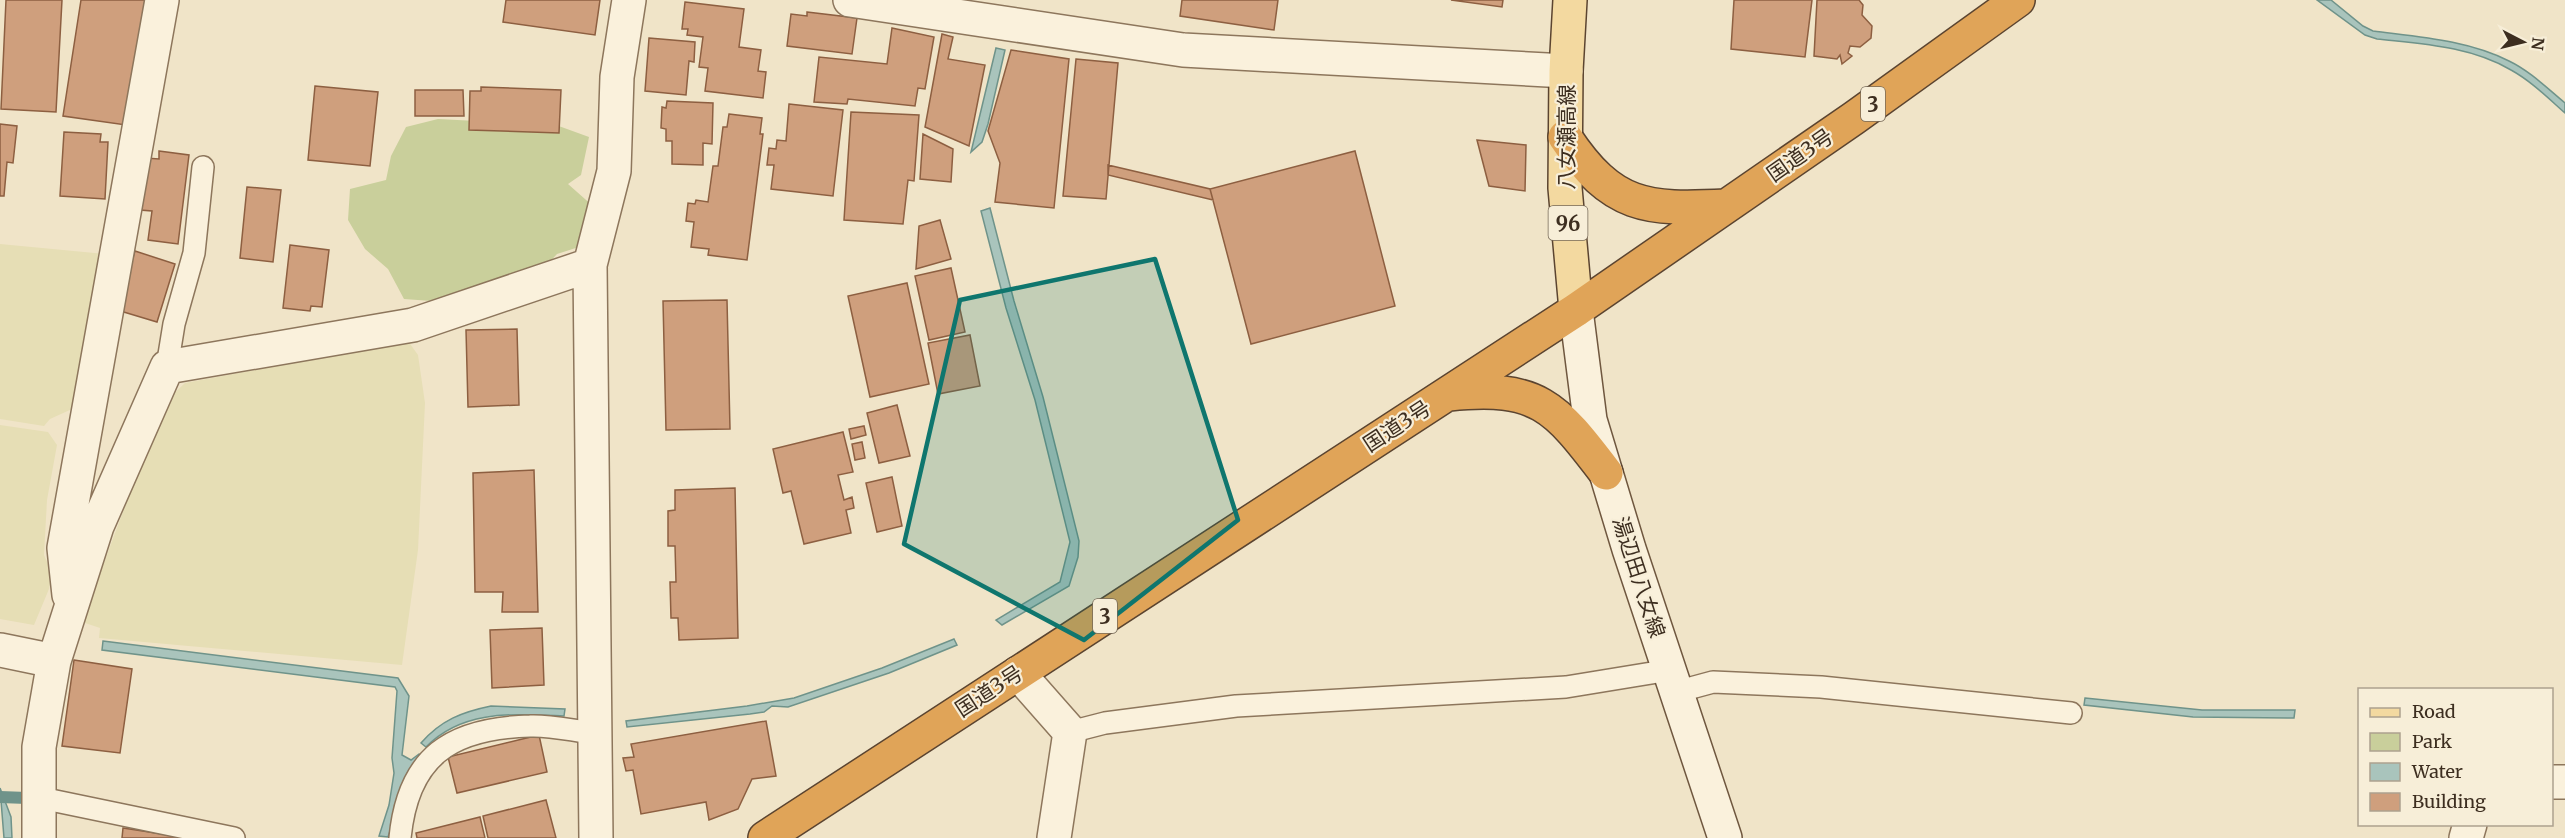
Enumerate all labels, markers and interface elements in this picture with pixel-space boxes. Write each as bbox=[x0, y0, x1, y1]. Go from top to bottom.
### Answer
north arrow bbox=[2493, 12, 2553, 72]
text: N bbox=[2527, 36, 2549, 52]
street label: 八女瀬高線 bbox=[1553, 85, 1580, 190]
road number: 3 bbox=[1861, 87, 1885, 121]
street label: 国道3号 bbox=[1762, 122, 1838, 188]
road number: 96 bbox=[1548, 206, 1588, 240]
street label: 国道3号 bbox=[1358, 394, 1436, 458]
street label: 湯辺田八女線 bbox=[1607, 513, 1671, 641]
road number: 3 bbox=[1093, 599, 1117, 633]
street label: 国道3号 bbox=[950, 659, 1028, 723]
legend bbox=[2358, 688, 2553, 826]
text: Road bbox=[2412, 700, 2456, 723]
text: Park bbox=[2412, 730, 2453, 753]
text: Water bbox=[2411, 760, 2463, 783]
text: Building bbox=[2412, 790, 2486, 813]

